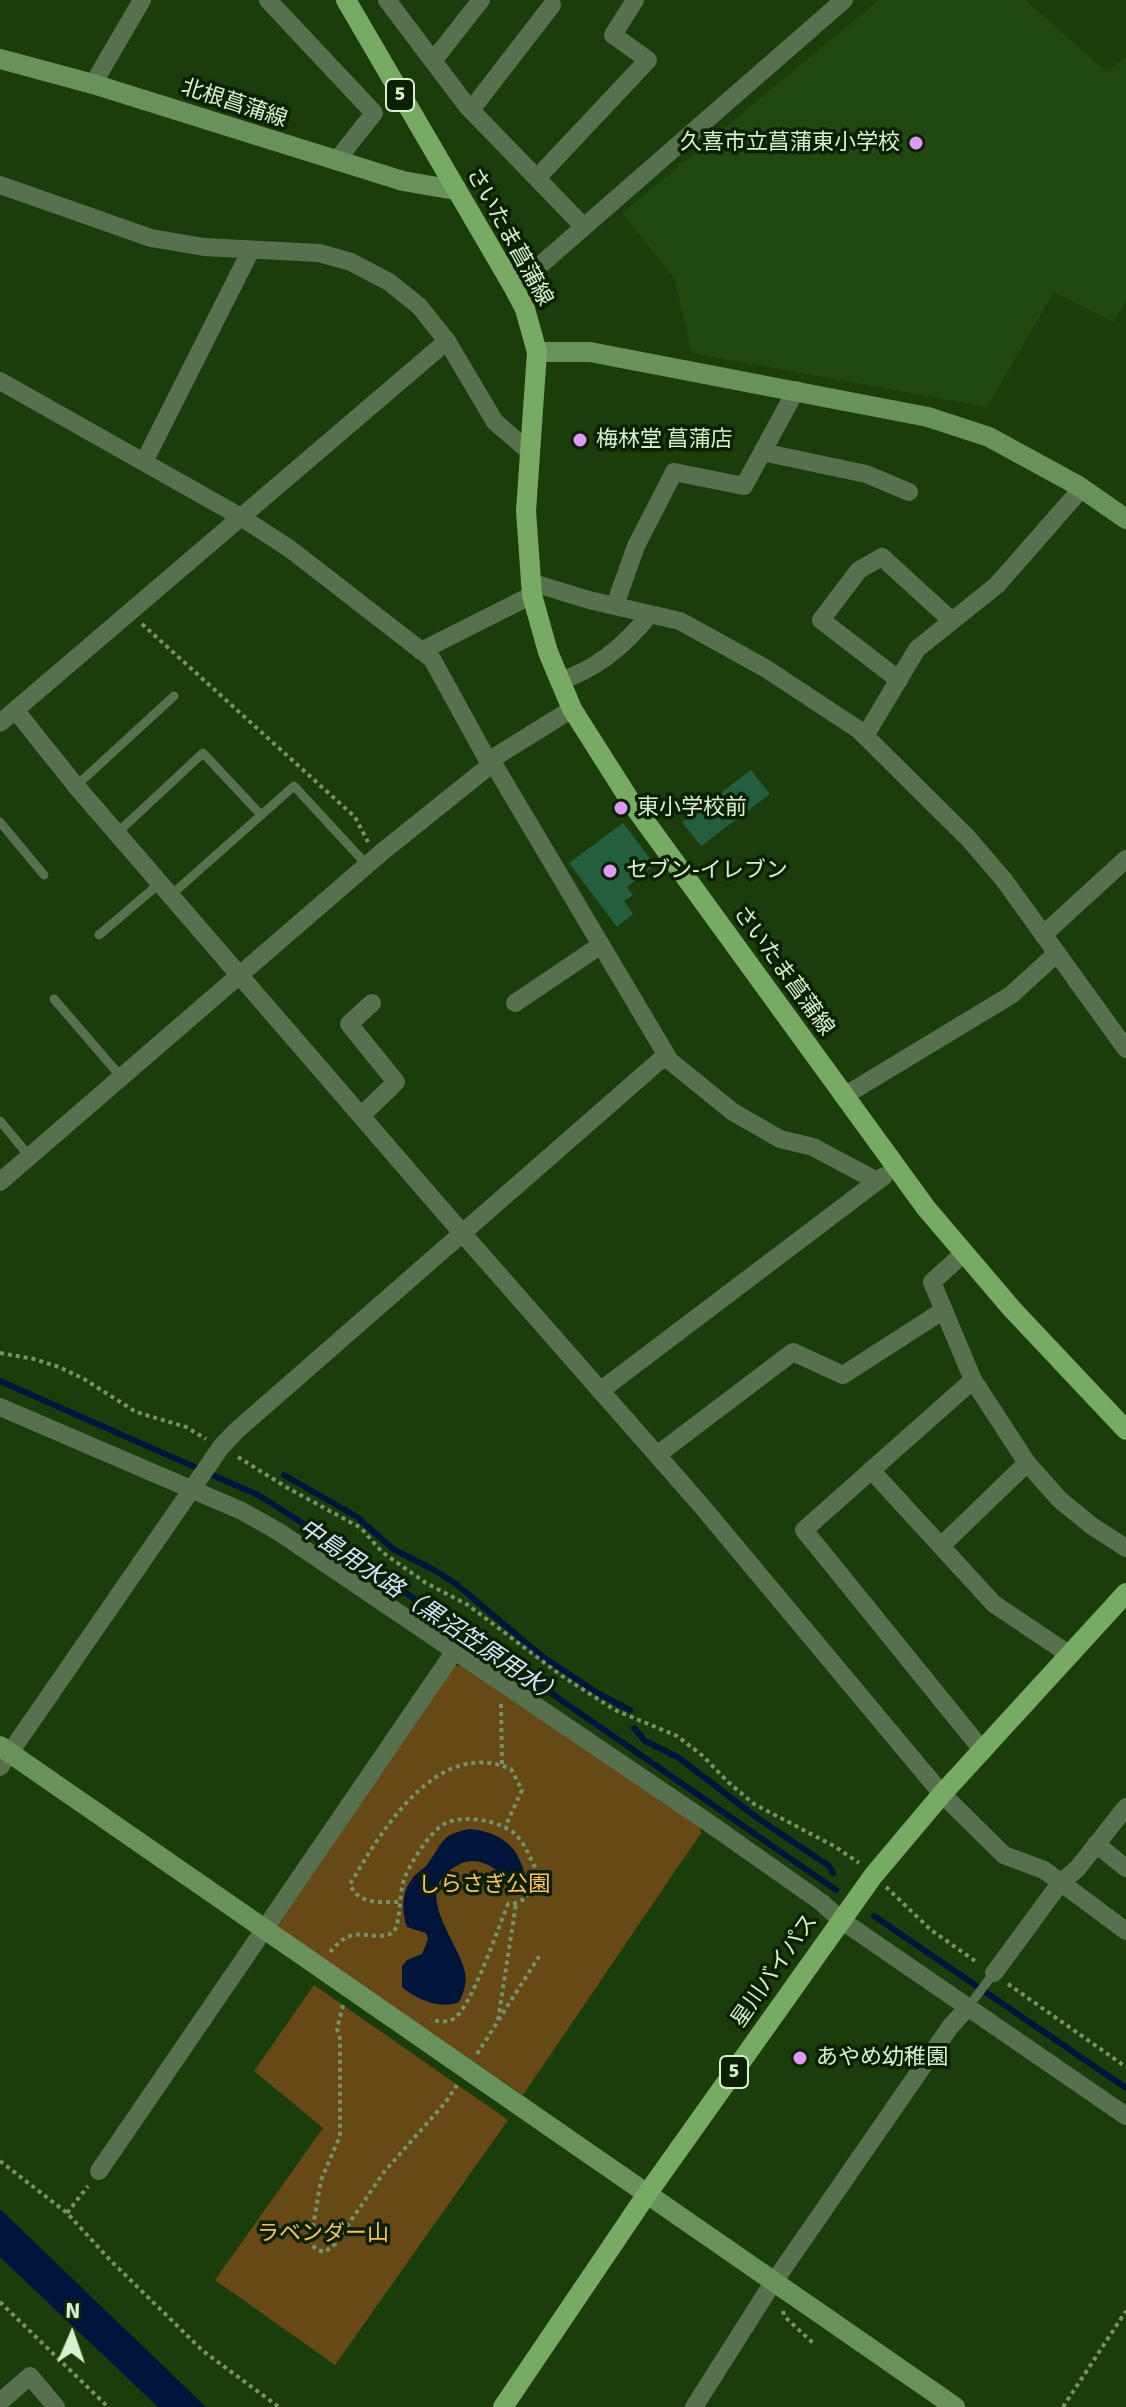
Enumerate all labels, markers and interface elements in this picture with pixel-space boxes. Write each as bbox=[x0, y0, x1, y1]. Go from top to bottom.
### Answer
street label: 北根菖蒲線 bbox=[178, 74, 290, 134]
road number: 5 bbox=[386, 79, 414, 111]
place label: 久喜市立菖蒲東小学校 bbox=[680, 130, 900, 156]
marker: 久喜市立菖蒲東小学校 bbox=[907, 134, 925, 152]
street label: さいたま菖蒲線 bbox=[460, 163, 558, 311]
place label: 梅林堂 菖蒲店 bbox=[596, 427, 733, 453]
marker: 梅林堂 菖蒲店 bbox=[571, 431, 589, 449]
place label: 東小学校前 bbox=[637, 795, 747, 821]
marker: 東小学校前 bbox=[612, 799, 630, 817]
place label: セブン-イレブン bbox=[626, 858, 788, 884]
marker: セブン-イレブン bbox=[601, 862, 619, 880]
street label: さいたま菖蒲線 bbox=[727, 901, 839, 1041]
water label: 中島用水路（黒沼笠原用水） bbox=[293, 1514, 567, 1712]
park label: しらさぎ公園 bbox=[418, 1872, 550, 1898]
street label: 星川バイパス bbox=[726, 1909, 824, 2033]
place label: あやめ幼稚園 bbox=[816, 2045, 948, 2071]
marker: あやめ幼稚園 bbox=[791, 2049, 809, 2067]
road number: 5 bbox=[720, 2056, 748, 2088]
park label: ラベンダー山 bbox=[257, 2221, 389, 2247]
north arrow bbox=[32, 2295, 112, 2375]
text: N bbox=[65, 2297, 81, 2324]

